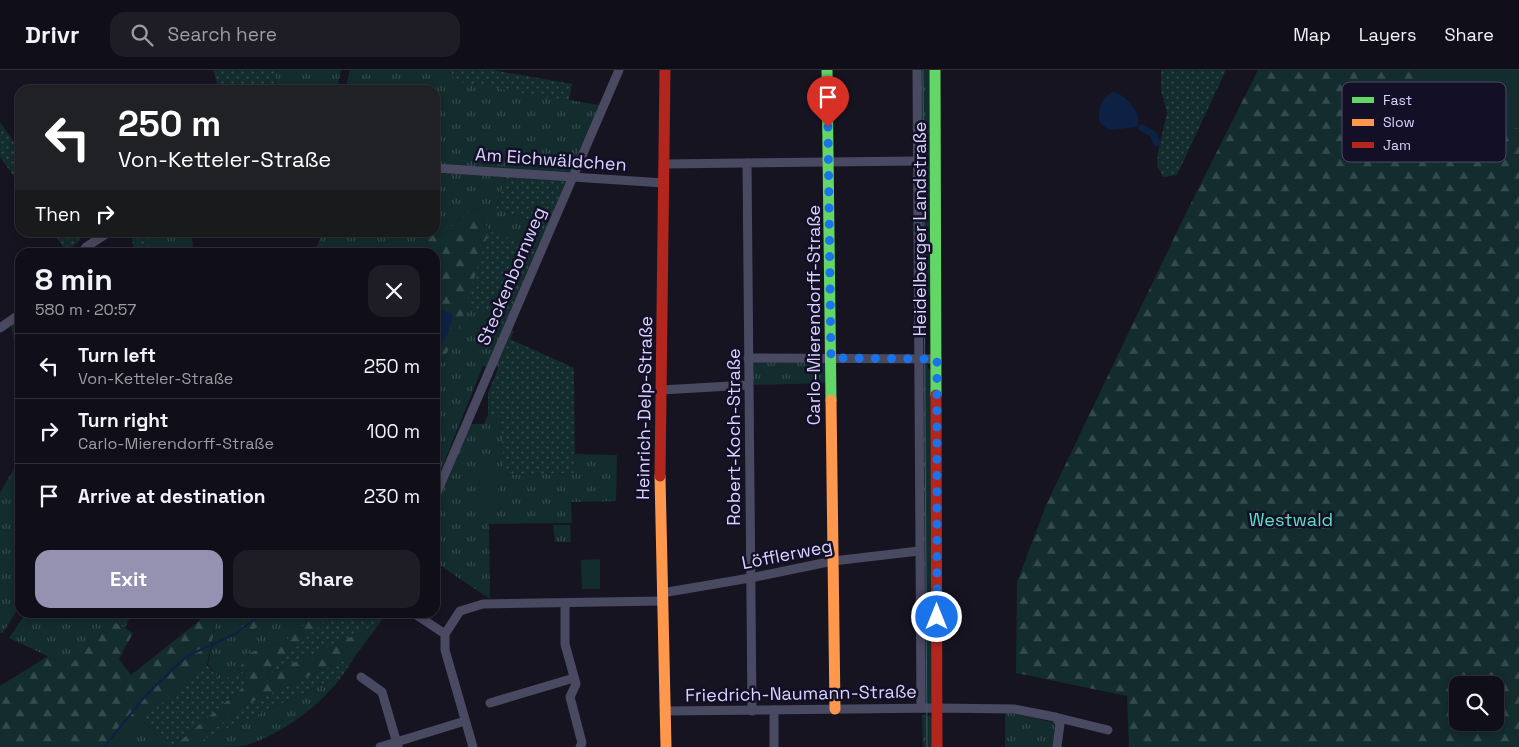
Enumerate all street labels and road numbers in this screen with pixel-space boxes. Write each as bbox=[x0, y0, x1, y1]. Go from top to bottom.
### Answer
street label: Heidelberger Landstraße bbox=[908, 121, 931, 337]
street label: Am Eichwäldchen bbox=[474, 142, 628, 176]
street label: Steckenbornweg bbox=[471, 203, 551, 349]
street label: Carlo-Mierendorff-Straße bbox=[802, 205, 825, 425]
street label: Heinrich-Delp-Straße bbox=[631, 316, 657, 500]
street label: Robert-Koch-Straße bbox=[722, 348, 745, 526]
street label: Löfflerweg bbox=[740, 534, 834, 574]
street label: Friedrich-Naumann-Straße bbox=[685, 679, 917, 707]

